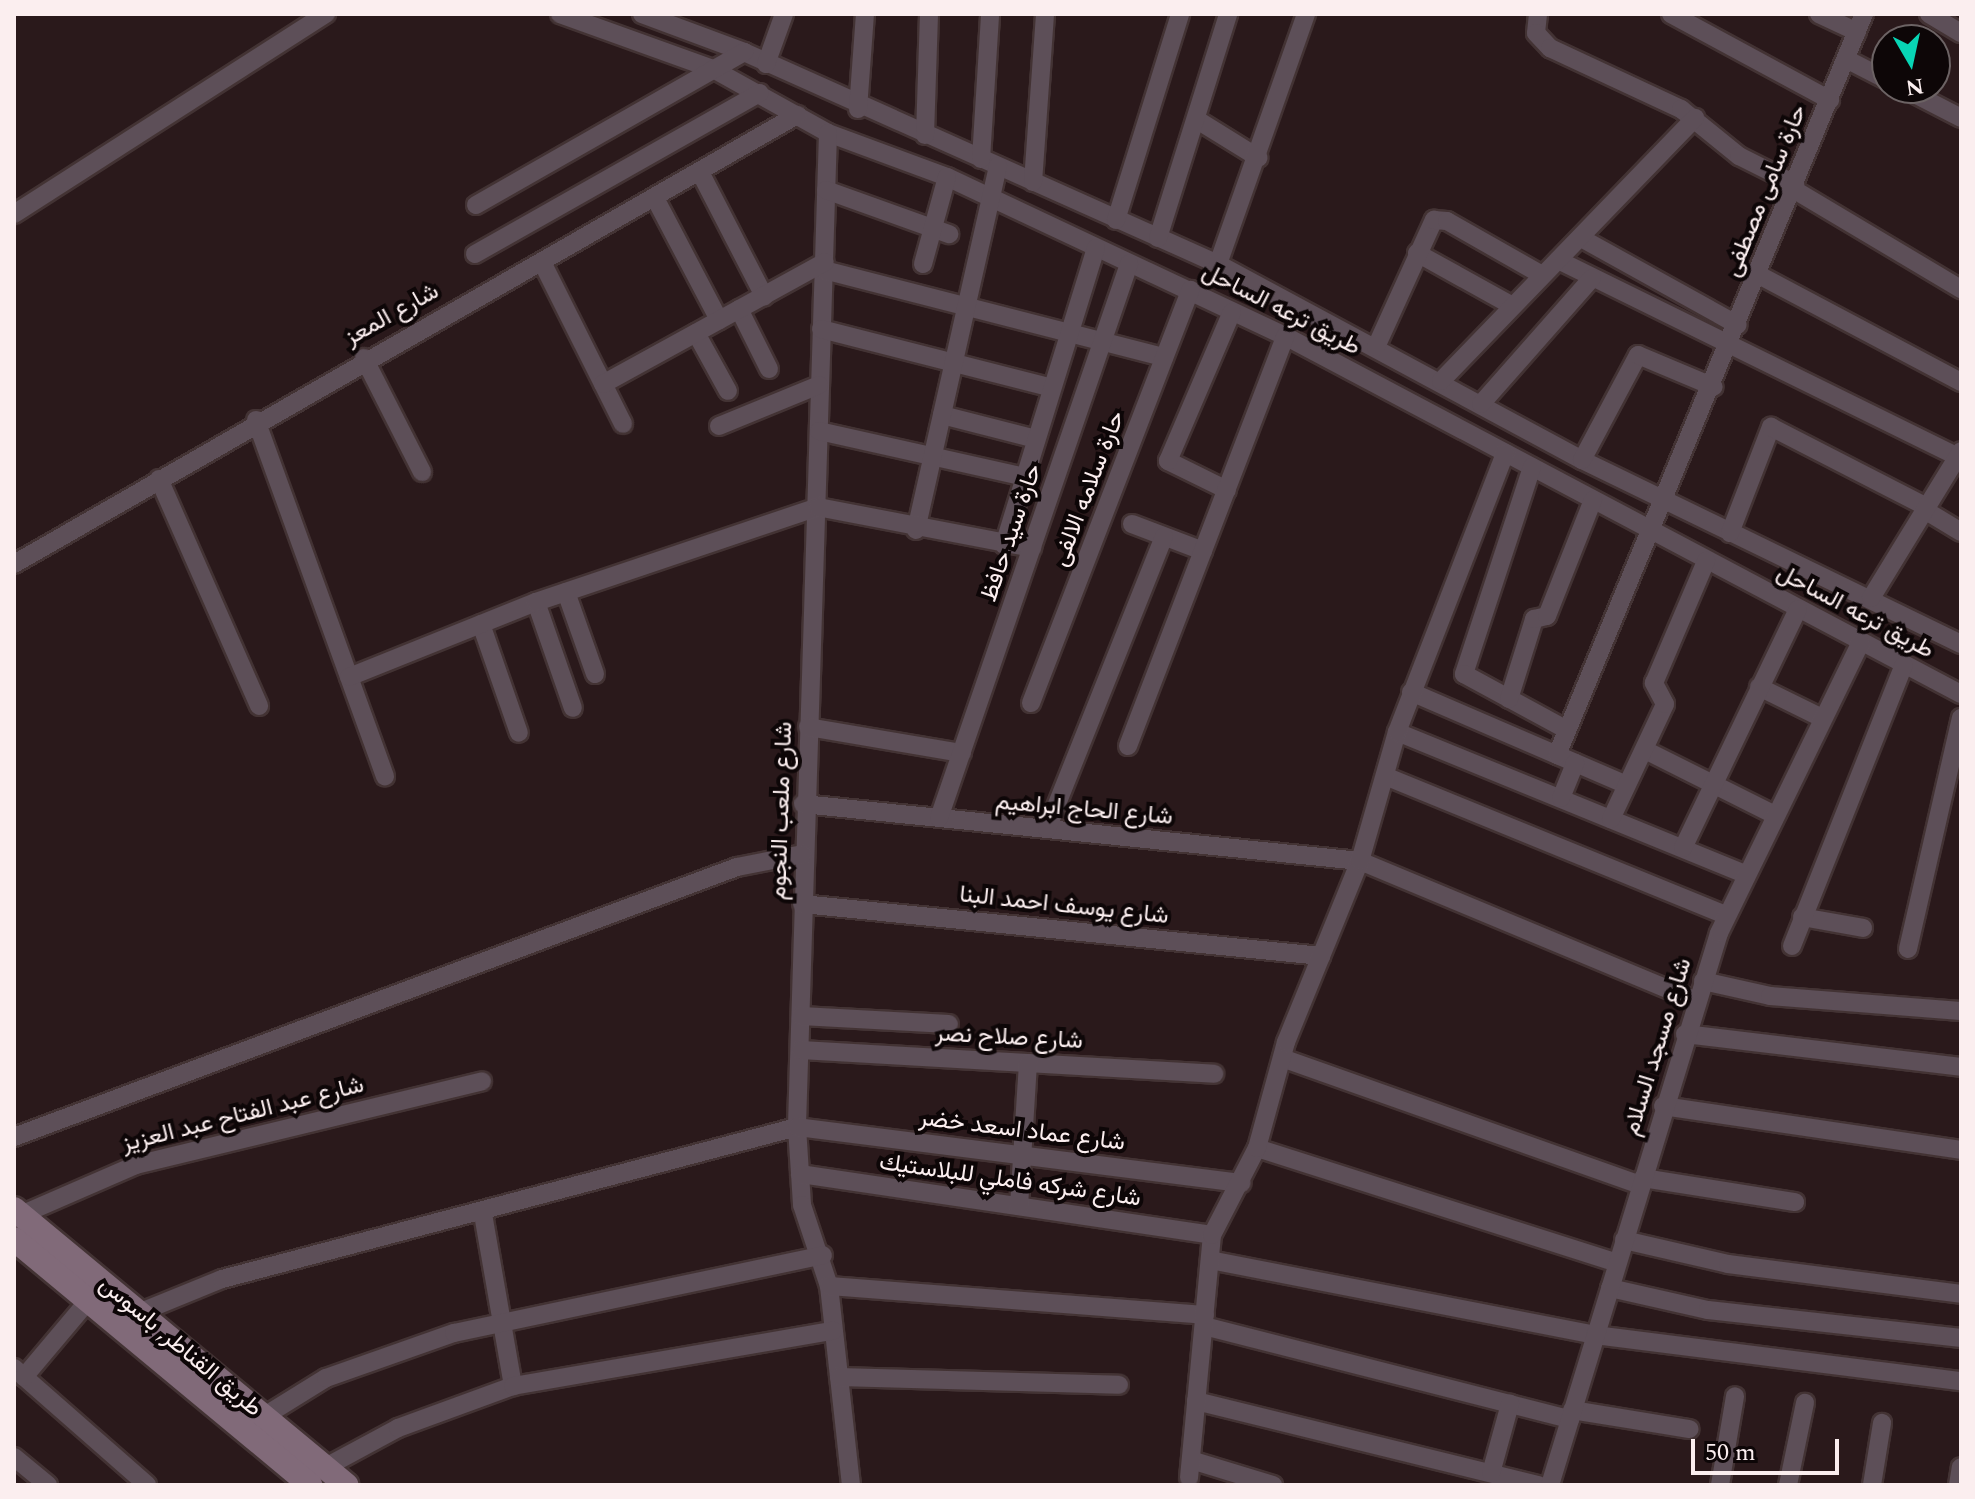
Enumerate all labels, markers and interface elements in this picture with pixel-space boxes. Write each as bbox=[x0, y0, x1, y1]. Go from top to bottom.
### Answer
north arrow bbox=[1871, 24, 1951, 104]
text: N bbox=[1903, 69, 1926, 104]
street label: حارة سامى مصطفى bbox=[1718, 101, 1814, 281]
street label: طريق ترعه الساحل bbox=[1197, 258, 1365, 362]
street label: شارع المعز bbox=[340, 277, 444, 353]
street label: حارة سلامه الالفى bbox=[1046, 407, 1132, 571]
street label: حارة سيد حافظ bbox=[975, 460, 1049, 606]
street label: طريق ترعه الساحل bbox=[1772, 558, 1938, 666]
street label: شارع ملعب النجوم bbox=[764, 721, 800, 901]
street label: شارع الحاج ابراهيم bbox=[994, 788, 1174, 832]
street label: شارع يوسف احمد البنا bbox=[958, 881, 1170, 931]
street label: شارع مسجد السلام bbox=[1617, 955, 1699, 1139]
street label: شارع صلاح نصر bbox=[935, 1020, 1083, 1056]
street label: شارع عبد الفتاح عبد العزيز bbox=[119, 1071, 367, 1159]
street label: شارع عماد اسعد خضر bbox=[917, 1104, 1127, 1158]
street label: شارع شركه فاملي للبلاستيك bbox=[877, 1148, 1143, 1214]
street label: طريق القناطر, باسوس bbox=[93, 1270, 267, 1424]
scale bar bbox=[1695, 1423, 1843, 1473]
text: 50 m bbox=[1705, 1435, 1756, 1471]

